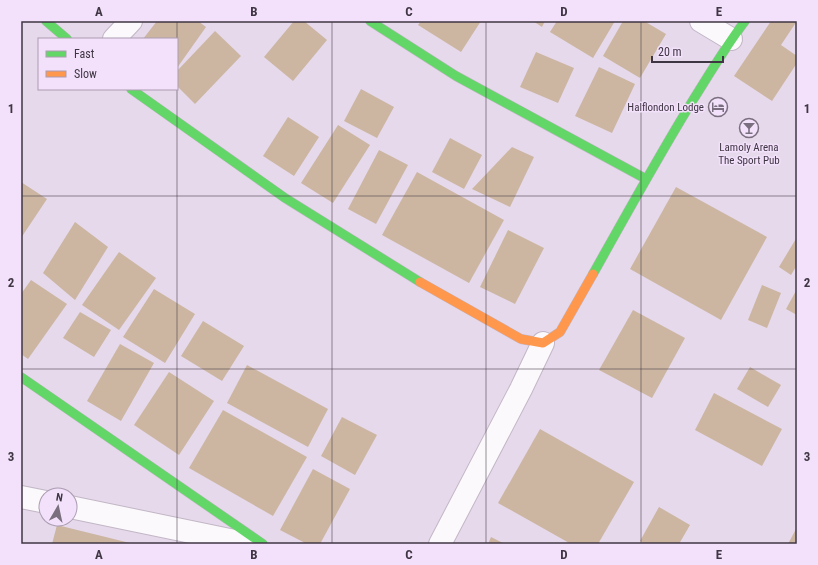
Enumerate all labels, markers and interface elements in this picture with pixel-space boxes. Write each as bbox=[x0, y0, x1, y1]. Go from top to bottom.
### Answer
text: A bbox=[95, 4, 103, 19]
text: B bbox=[250, 4, 258, 19]
text: C bbox=[405, 4, 413, 19]
text: D bbox=[560, 4, 568, 19]
text: E bbox=[716, 4, 723, 19]
legend bbox=[38, 38, 178, 90]
scale bar bbox=[652, 38, 723, 64]
text: 20 m bbox=[658, 45, 682, 59]
text: Fast bbox=[74, 47, 95, 61]
text: Slow bbox=[74, 67, 97, 81]
hotel icon: Halflondon Lodge bbox=[707, 96, 729, 118]
text: 1 bbox=[8, 101, 14, 116]
place label: Halflondon Lodge bbox=[627, 101, 704, 114]
text: 1 bbox=[804, 101, 810, 116]
bar icon: Lamoly Arena The Sport Pub bbox=[738, 117, 760, 139]
place label: Lamoly Arena The Sport Pub bbox=[718, 141, 780, 167]
text: 2 bbox=[8, 275, 15, 290]
text: 2 bbox=[804, 275, 811, 290]
text: 3 bbox=[8, 449, 14, 464]
text: 3 bbox=[804, 449, 810, 464]
north arrow bbox=[38, 487, 78, 527]
text: N bbox=[55, 491, 64, 505]
text: A bbox=[95, 547, 103, 562]
text: B bbox=[250, 547, 258, 562]
text: C bbox=[405, 547, 413, 562]
text: D bbox=[560, 547, 568, 562]
text: E bbox=[716, 547, 723, 562]

